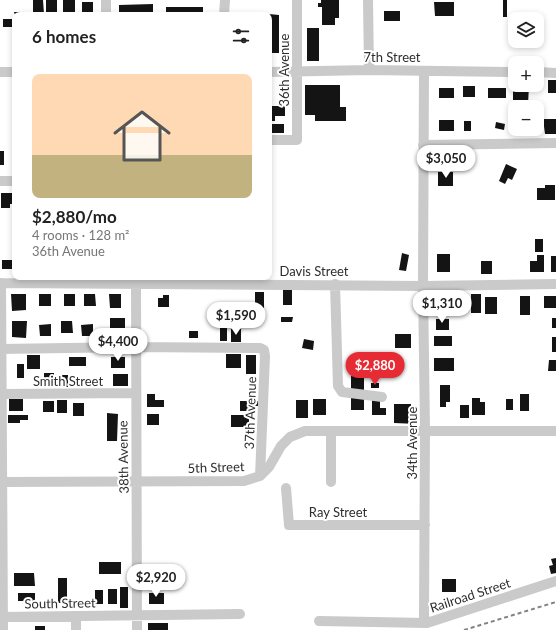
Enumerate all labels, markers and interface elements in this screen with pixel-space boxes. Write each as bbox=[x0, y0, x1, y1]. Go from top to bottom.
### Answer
map controls bbox=[508, 12, 544, 136]
button: layers bbox=[508, 12, 544, 48]
icon: filters bbox=[230, 25, 252, 47]
text: 6 homes bbox=[32, 26, 96, 47]
street label: 36th Avenue bbox=[276, 33, 292, 106]
street label: 7th Street bbox=[363, 49, 421, 65]
button: + bbox=[508, 56, 544, 92]
icon: home bbox=[106, 100, 178, 172]
button: − bbox=[508, 100, 544, 136]
pin: $3,050 bbox=[413, 145, 479, 179]
text: $3,050 bbox=[426, 150, 466, 166]
text: $2,880/mo bbox=[32, 206, 117, 227]
text: 4 rooms · 128 m² bbox=[32, 227, 129, 243]
text: 36th Avenue bbox=[32, 243, 105, 259]
street label: Davis Street bbox=[279, 263, 349, 279]
pin: $1,310 bbox=[409, 290, 475, 324]
text: $1,310 bbox=[422, 295, 462, 311]
pin: $1,590 bbox=[203, 302, 269, 336]
text: $1,590 bbox=[216, 307, 256, 323]
pin: $4,400 bbox=[85, 328, 151, 362]
text: $4,400 bbox=[98, 333, 138, 349]
pin: $2,880 bbox=[342, 352, 408, 386]
text: $2,880 bbox=[355, 357, 395, 373]
street label: Smith Street bbox=[33, 373, 103, 389]
street label: 37th Avenue bbox=[241, 376, 259, 450]
street label: 34th Avenue bbox=[404, 406, 420, 479]
street label: 38th Avenue bbox=[114, 420, 132, 494]
street label: 5th Street bbox=[187, 458, 245, 476]
street label: Ray Street bbox=[309, 504, 367, 520]
pin: $2,920 bbox=[123, 564, 189, 598]
text: $2,920 bbox=[136, 569, 176, 585]
street label: Railroad Street bbox=[428, 574, 513, 616]
street label: South Street bbox=[24, 594, 96, 612]

